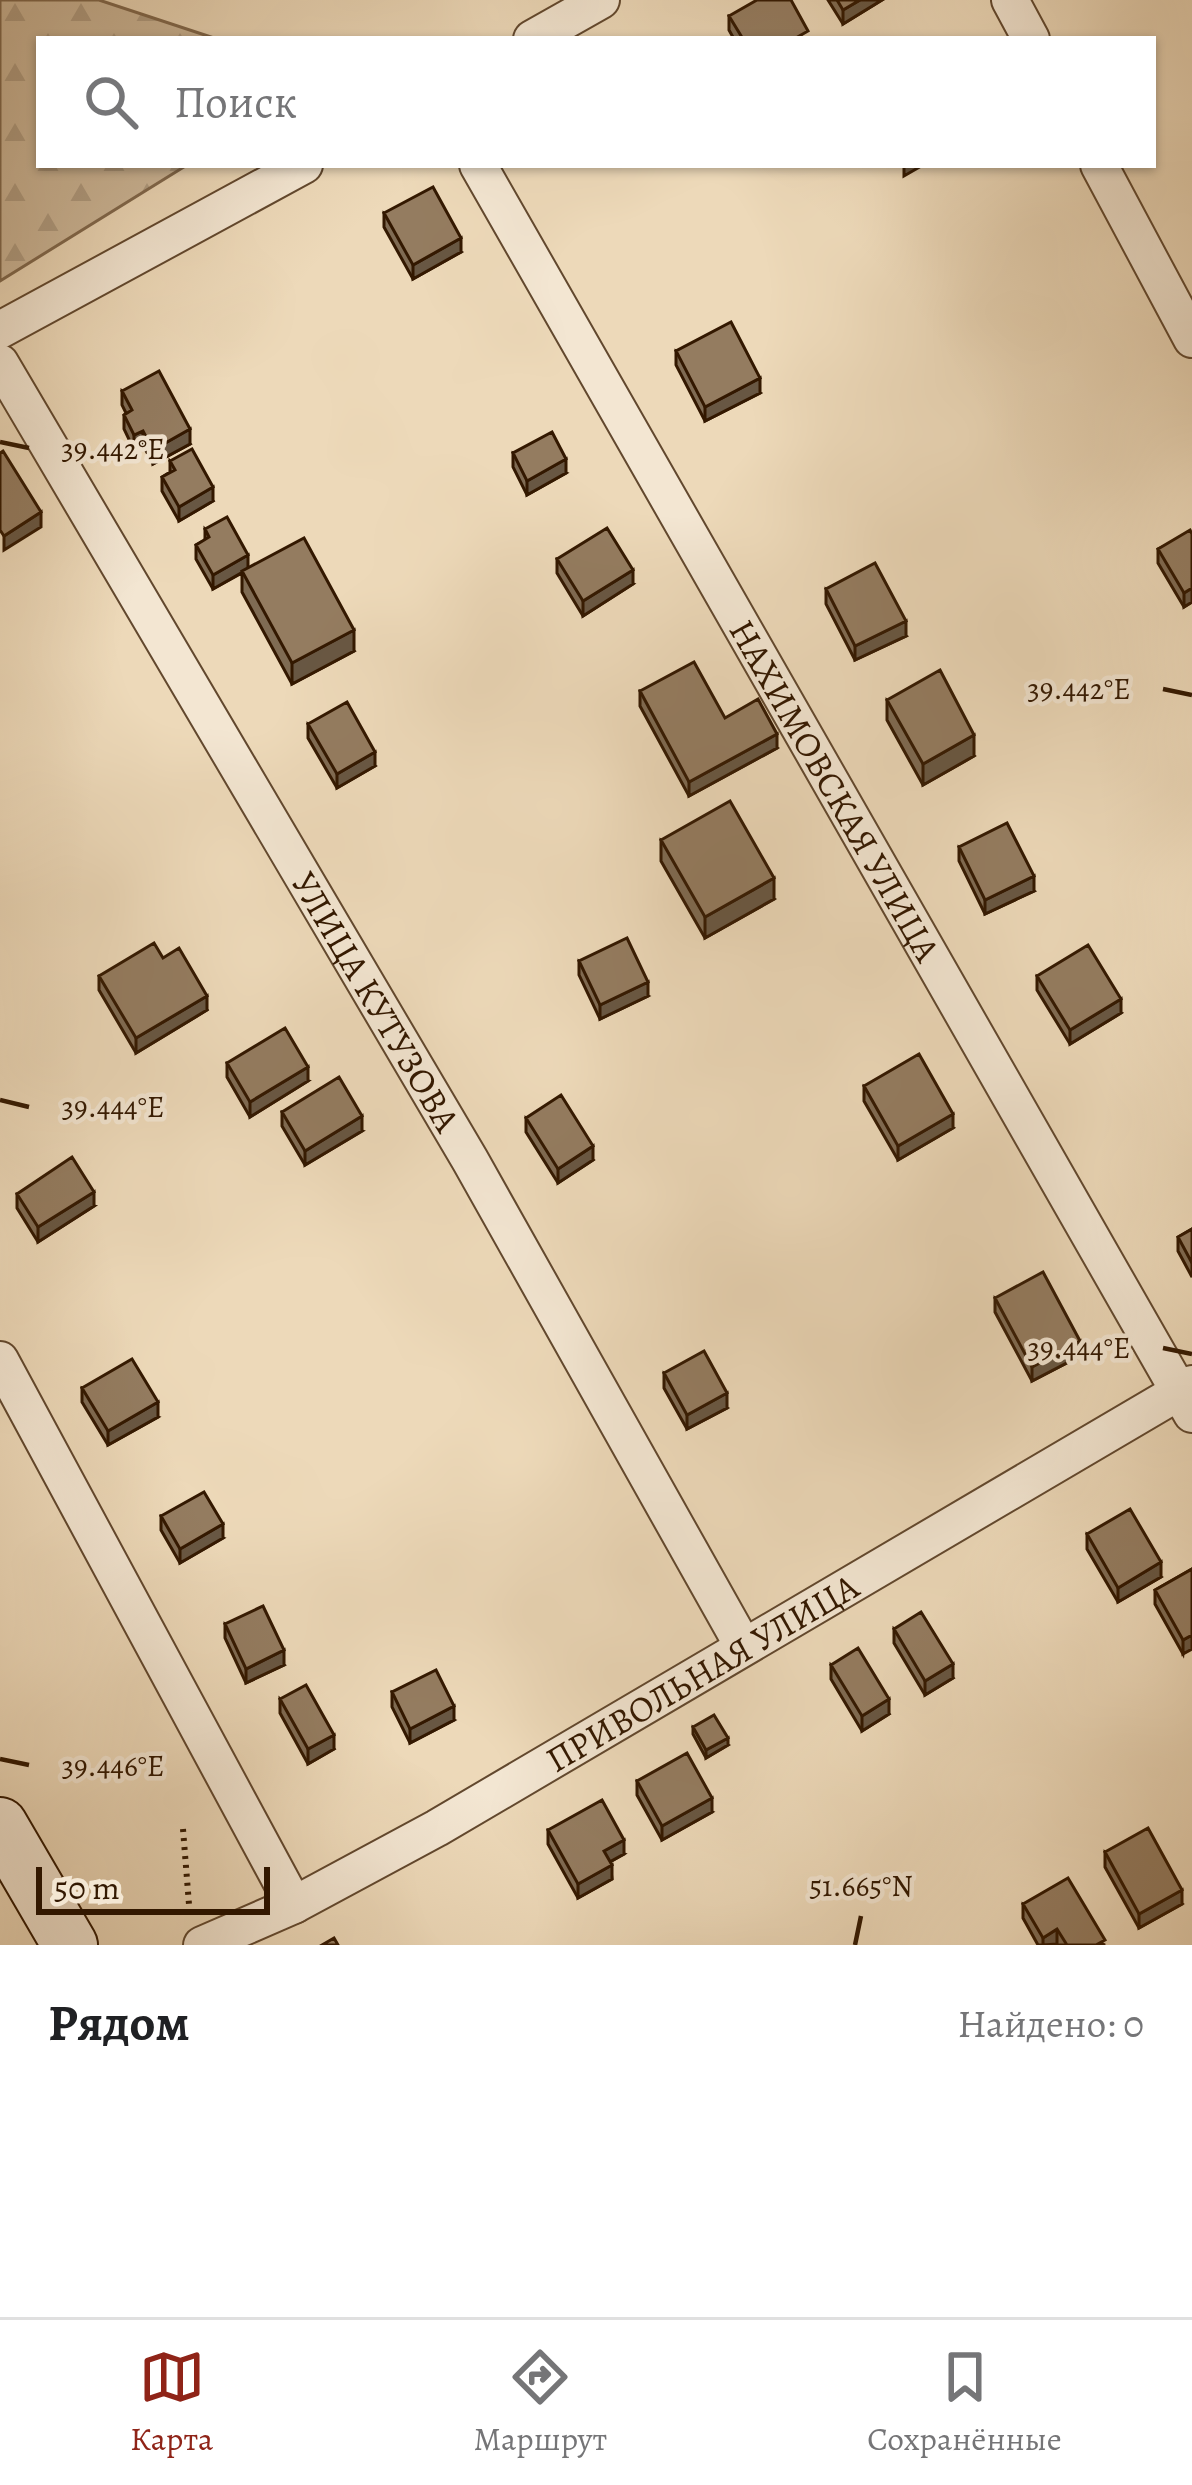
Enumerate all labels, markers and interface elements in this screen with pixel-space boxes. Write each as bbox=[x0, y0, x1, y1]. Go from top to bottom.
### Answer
search box bbox=[36, 36, 1156, 168]
icon: search bbox=[78, 69, 144, 135]
text: Поиск bbox=[174, 71, 297, 133]
text: 39.442°E bbox=[61, 429, 165, 469]
street label: НАХИМОВСКАЯ УЛИЦА bbox=[718, 610, 953, 971]
text: 39.442°E bbox=[1027, 669, 1131, 709]
street label: УЛИЦА КУТУЗОВА bbox=[280, 862, 472, 1141]
text: 39.444°E bbox=[62, 1087, 164, 1127]
text: 39.444°E bbox=[1028, 1328, 1130, 1368]
street label: ПРИВОЛЬНАЯ УЛИЦА bbox=[537, 1561, 868, 1784]
text: 39.446°E bbox=[61, 1746, 165, 1786]
scale bar bbox=[36, 1861, 270, 1914]
text: 50 m bbox=[54, 1865, 120, 1910]
text: 51.665°N bbox=[809, 1866, 913, 1906]
text: Рядом bbox=[48, 1988, 190, 2058]
text: Найдено: 0 bbox=[957, 1997, 1144, 2050]
tab: Карта bbox=[130, 2344, 213, 2461]
tab: Маршрут bbox=[474, 2344, 607, 2461]
tab: Сохранённые bbox=[867, 2344, 1062, 2461]

